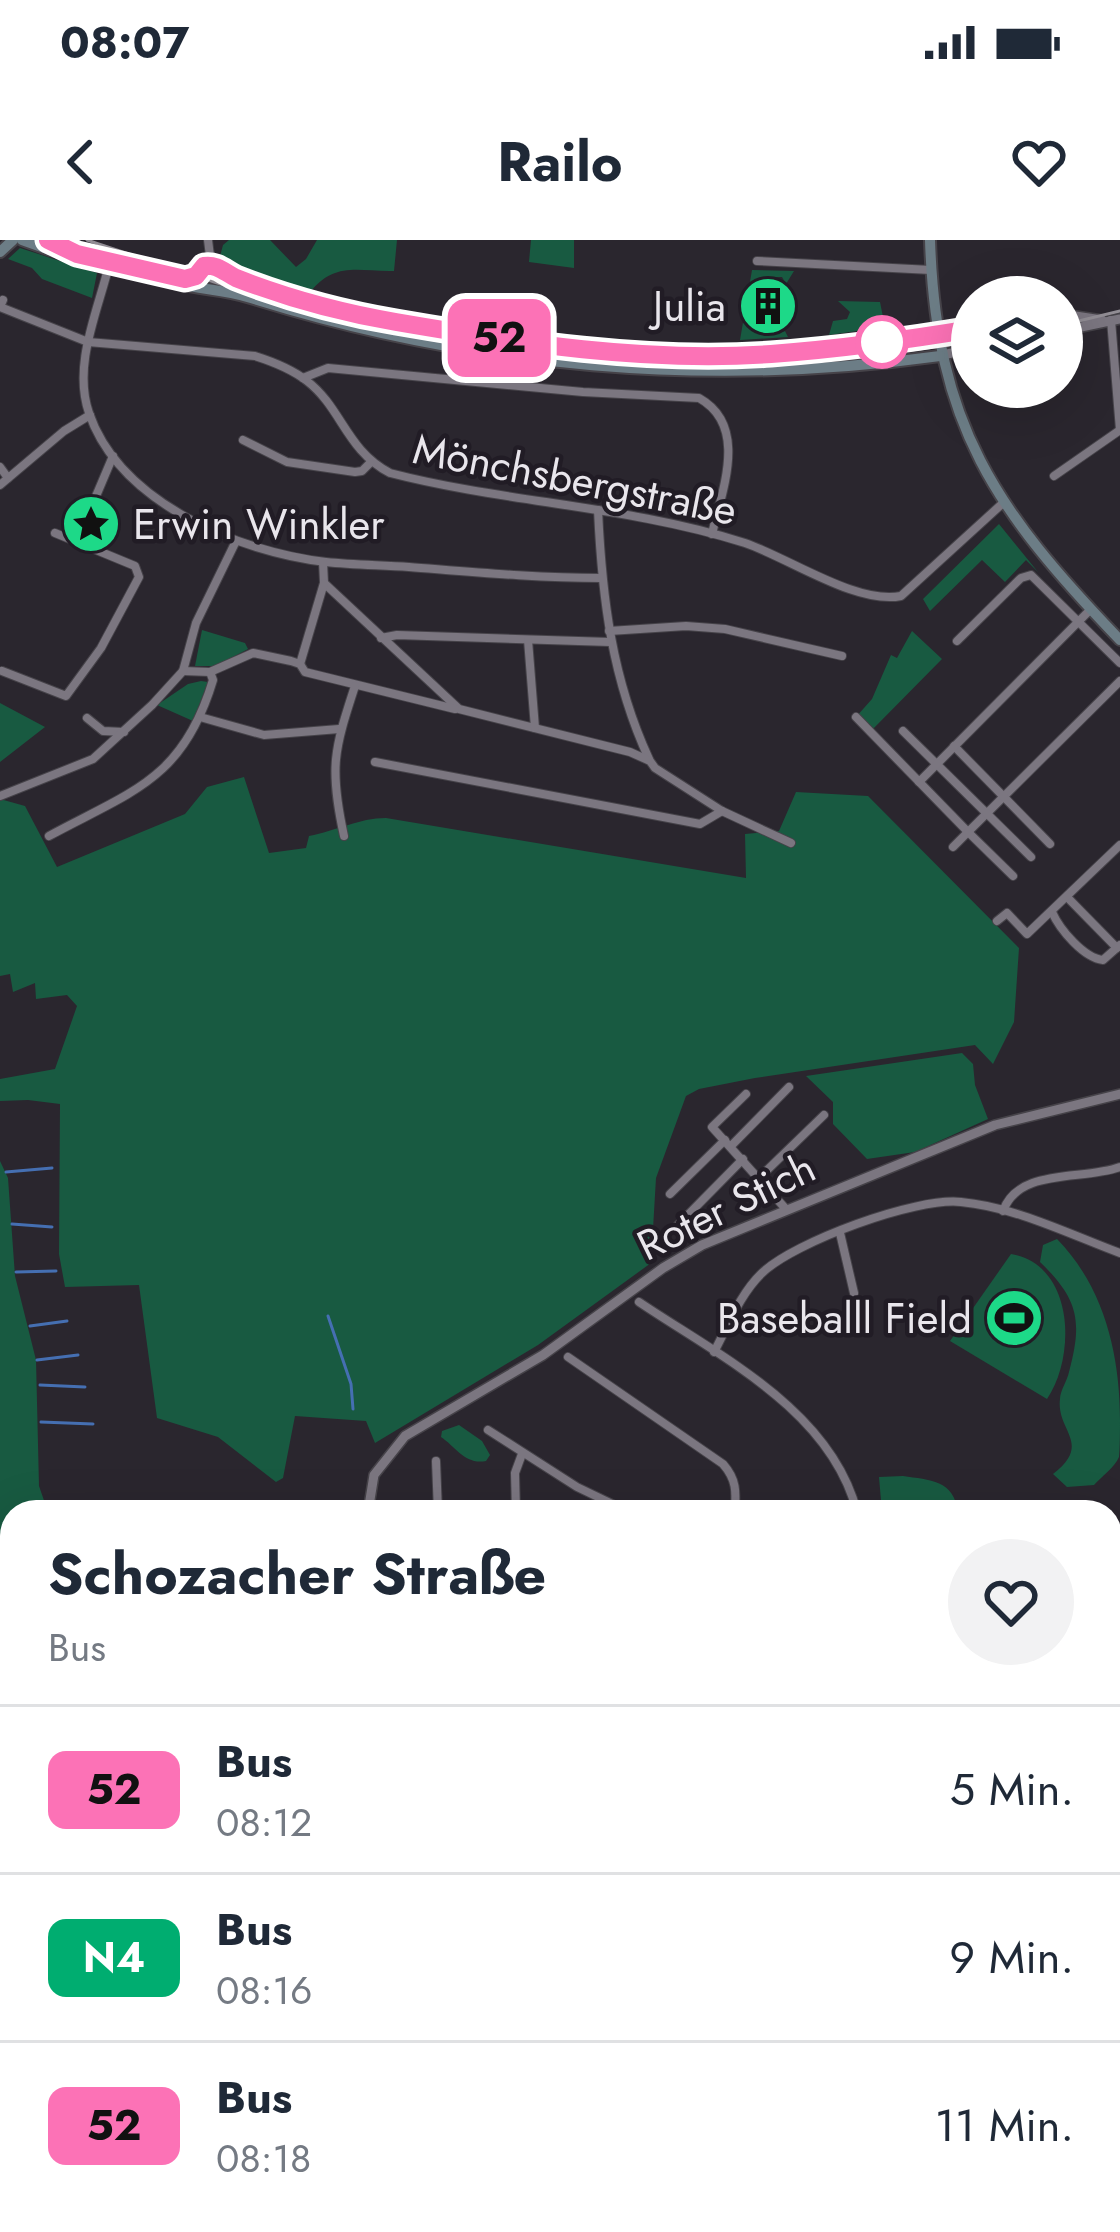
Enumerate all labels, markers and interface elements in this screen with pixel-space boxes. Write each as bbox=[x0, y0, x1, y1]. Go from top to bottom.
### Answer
text: 08:07 bbox=[60, 10, 189, 75]
text: Railo bbox=[497, 123, 623, 201]
icon: back bbox=[48, 129, 114, 195]
icon: heart bbox=[1006, 129, 1072, 195]
building icon: Julia bbox=[737, 275, 799, 337]
place label: Julia bbox=[648, 276, 726, 337]
map controls bbox=[951, 276, 1083, 408]
button: layers bbox=[951, 276, 1083, 408]
line badge: 52 bbox=[445, 299, 553, 377]
text: 52 bbox=[472, 307, 526, 368]
unlabelled marker bbox=[857, 317, 907, 367]
street label: Mönchsbergstraße bbox=[408, 418, 742, 541]
place icon: Erwin Winkler bbox=[60, 493, 122, 555]
place label: Erwin Winkler bbox=[133, 494, 385, 555]
street label: Roter Stich bbox=[627, 1137, 826, 1276]
sports icon: Baseballl Field bbox=[983, 1287, 1045, 1349]
place label: Baseballl Field bbox=[717, 1288, 972, 1349]
text: Schozacher Straße bbox=[48, 1533, 546, 1615]
button: heart bbox=[948, 1539, 1074, 1665]
text: Bus bbox=[48, 1619, 106, 1676]
text: Bus bbox=[216, 1729, 292, 1794]
text: 5 Min. bbox=[950, 1757, 1074, 1822]
text: 52 bbox=[87, 1759, 141, 1820]
text: 08:12 bbox=[216, 1794, 312, 1851]
text: Bus bbox=[216, 1897, 292, 1962]
text: 9 Min. bbox=[949, 1925, 1074, 1990]
text: N4 bbox=[83, 1927, 145, 1988]
text: 08:16 bbox=[216, 1962, 312, 2019]
text: Bus bbox=[216, 2065, 292, 2130]
text: 11 Min. bbox=[935, 2093, 1074, 2158]
text: 52 bbox=[87, 2095, 141, 2156]
text: 08:18 bbox=[216, 2130, 311, 2187]

